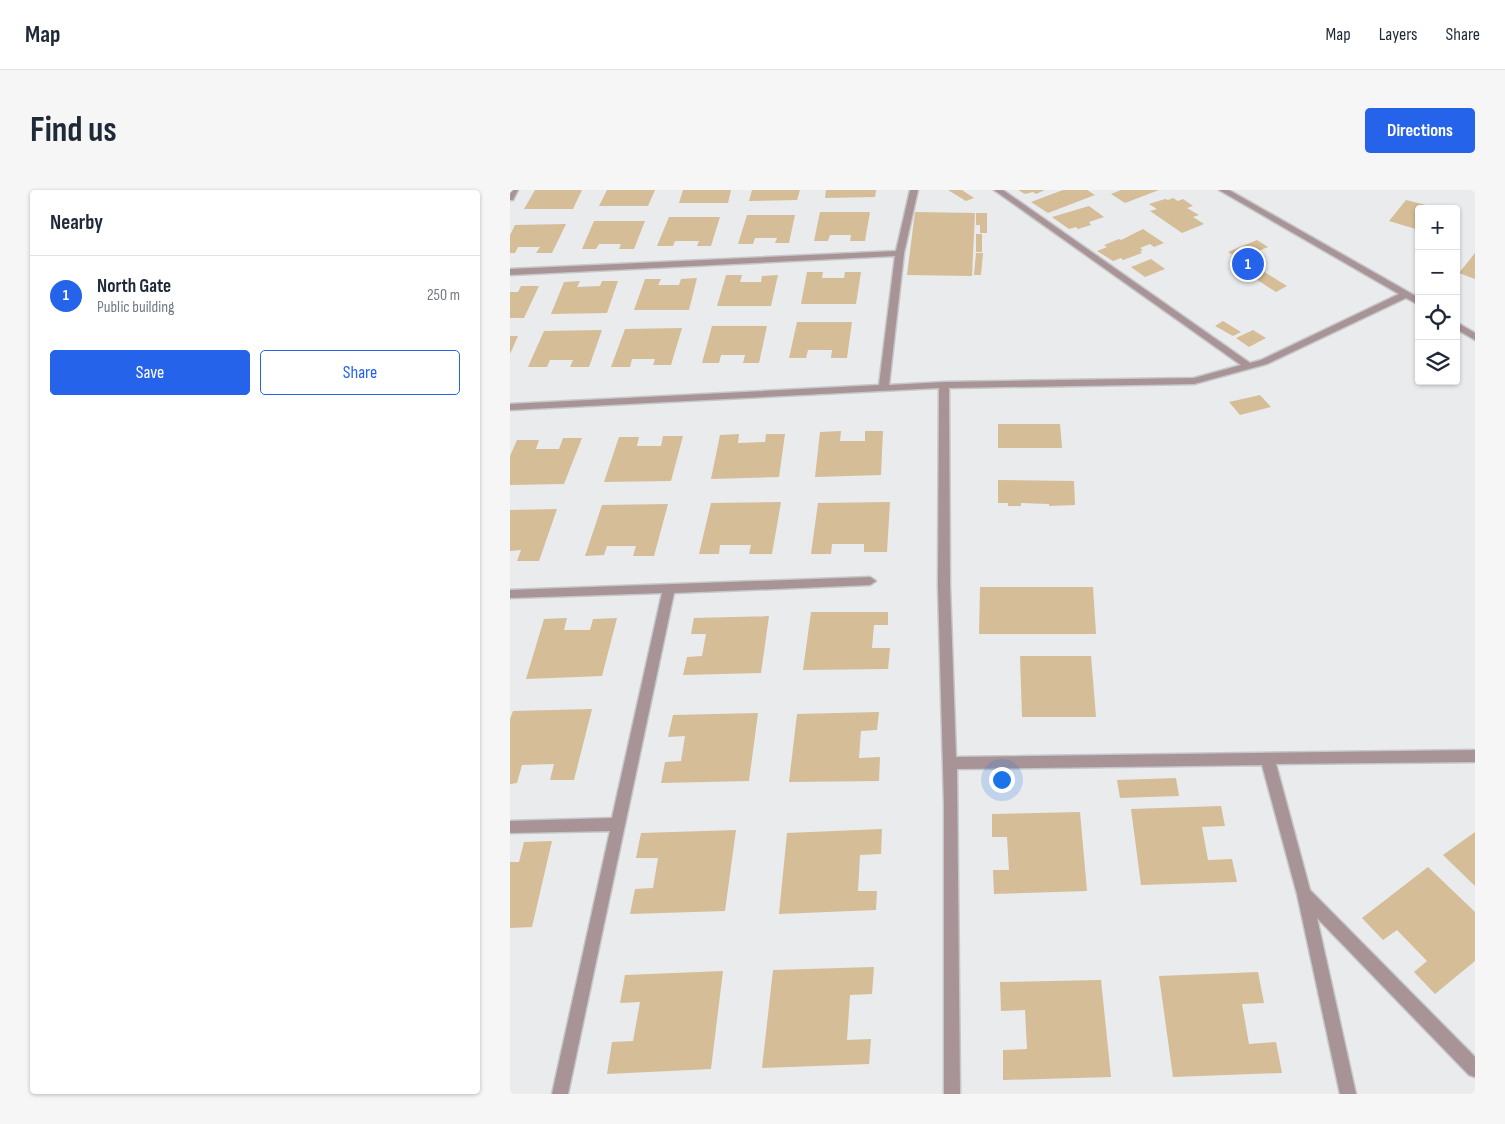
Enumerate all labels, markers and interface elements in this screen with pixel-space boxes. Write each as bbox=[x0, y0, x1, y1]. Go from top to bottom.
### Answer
text: Map bbox=[25, 20, 60, 49]
text: Map bbox=[1326, 24, 1351, 45]
text: Layers bbox=[1379, 24, 1418, 45]
text: Share bbox=[1446, 24, 1480, 45]
button: Directions bbox=[1365, 108, 1475, 153]
text: Find us bbox=[30, 109, 117, 152]
map controls bbox=[1415, 205, 1460, 385]
button: + bbox=[1415, 205, 1460, 250]
text: Nearby bbox=[50, 210, 103, 235]
pin: 1 bbox=[1232, 245, 1264, 283]
button: − bbox=[1415, 250, 1460, 295]
text: North Gate bbox=[97, 275, 171, 298]
text: 1 bbox=[63, 286, 69, 305]
text: 250 m bbox=[427, 286, 460, 305]
button: locate bbox=[1415, 295, 1460, 340]
text: Public building bbox=[97, 298, 174, 317]
button: layers bbox=[1415, 340, 1460, 385]
button: Save bbox=[50, 350, 250, 395]
button: Share bbox=[260, 350, 460, 395]
your location bbox=[989, 767, 1015, 793]

